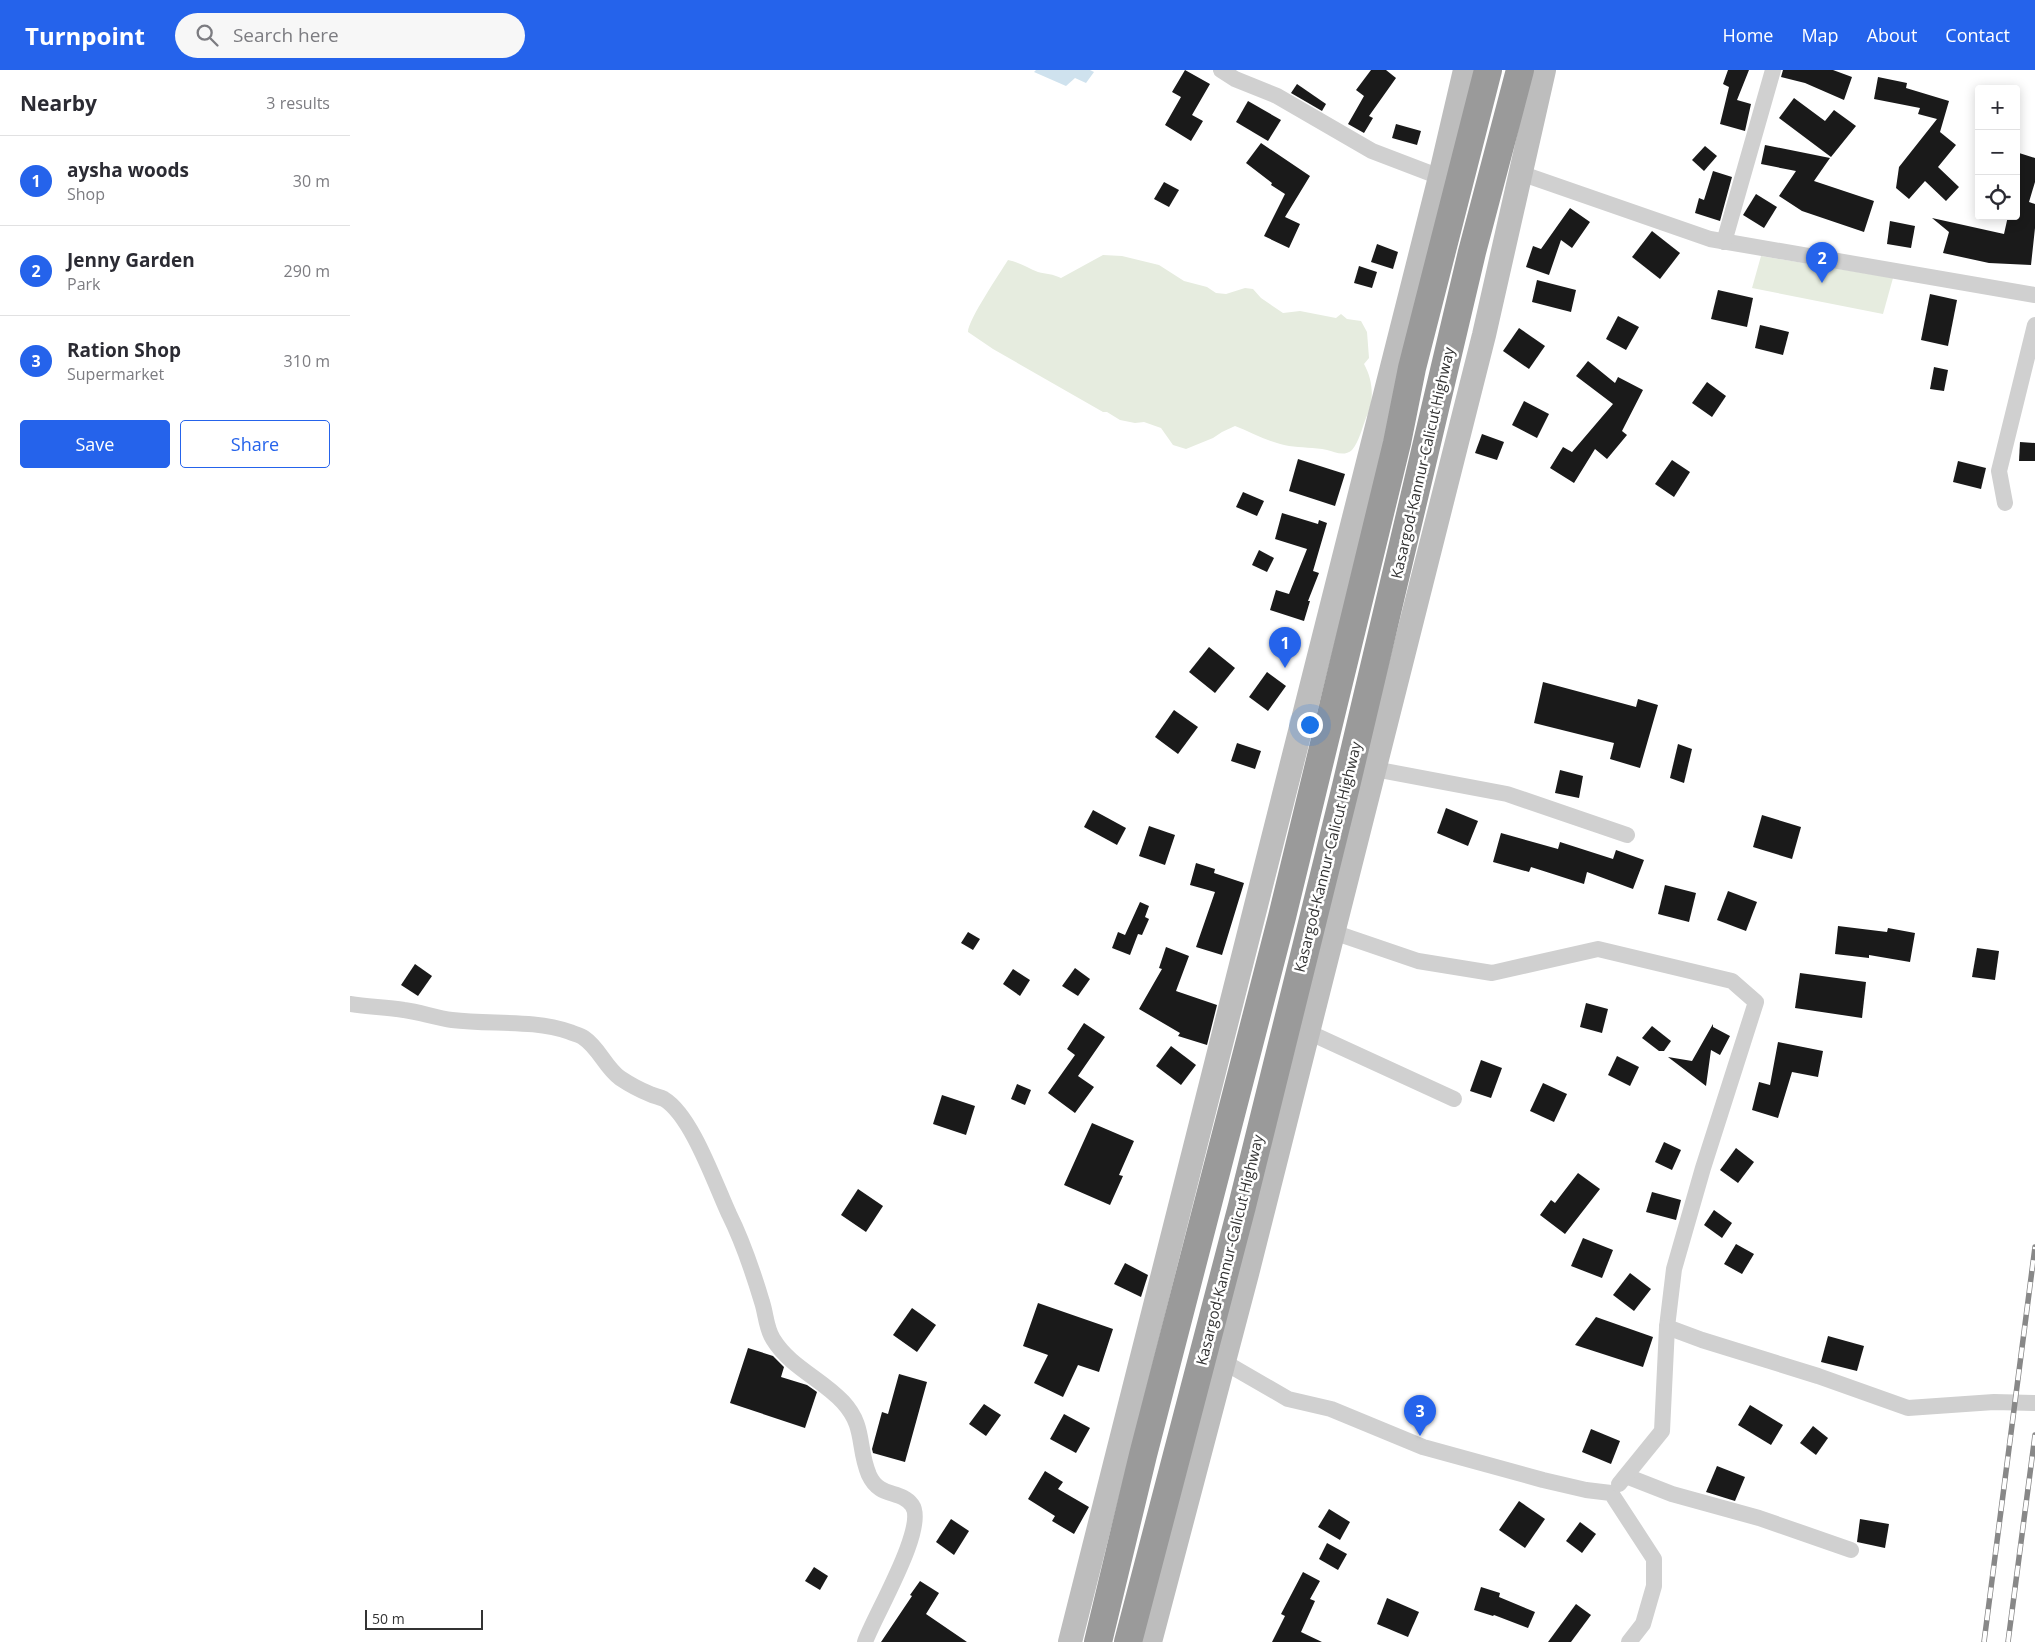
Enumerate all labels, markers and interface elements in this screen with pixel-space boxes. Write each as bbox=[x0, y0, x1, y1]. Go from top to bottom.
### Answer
search box bbox=[175, 13, 525, 58]
text: Turnpoint bbox=[25, 19, 145, 52]
icon: search bbox=[193, 21, 221, 49]
text: Search here bbox=[233, 22, 339, 48]
text: Home bbox=[1723, 23, 1773, 47]
text: Map bbox=[1801, 23, 1839, 47]
text: About bbox=[1867, 23, 1917, 47]
text: Contact bbox=[1945, 23, 2010, 47]
map controls bbox=[1975, 85, 2020, 220]
button: + bbox=[1975, 85, 2020, 130]
text: Nearby bbox=[20, 89, 97, 117]
text: 3 results bbox=[266, 92, 330, 114]
button: − bbox=[1975, 130, 2020, 175]
text: aysha woods bbox=[67, 157, 189, 183]
text: 1 bbox=[31, 170, 41, 192]
text: 30 m bbox=[293, 170, 330, 192]
button: locate bbox=[1975, 175, 2020, 220]
text: Shop bbox=[67, 183, 105, 205]
pin: 2 bbox=[1806, 242, 1838, 283]
text: Jenny Garden bbox=[67, 247, 195, 273]
text: 2 bbox=[31, 260, 41, 282]
text: 290 m bbox=[284, 260, 330, 282]
text: Park bbox=[67, 273, 100, 295]
text: Ration Shop bbox=[67, 337, 181, 363]
street label: Kasargod-Kannur-Calicut Highway bbox=[1386, 345, 1459, 581]
text: 3 bbox=[31, 350, 41, 372]
text: 310 m bbox=[284, 350, 330, 372]
text: Supermarket bbox=[67, 363, 164, 385]
button: Save bbox=[20, 420, 170, 468]
button: Share bbox=[180, 420, 330, 468]
pin: 1 bbox=[1269, 627, 1301, 668]
your location bbox=[1297, 712, 1323, 738]
street label: Kasargod-Kannur-Calicut Highway bbox=[1289, 739, 1366, 974]
street label: Kasargod-Kannur-Calicut Highway bbox=[1191, 1132, 1268, 1367]
pin: 3 bbox=[1404, 1395, 1436, 1436]
scale bar bbox=[365, 1607, 482, 1630]
text: 50 m bbox=[372, 1609, 405, 1628]

